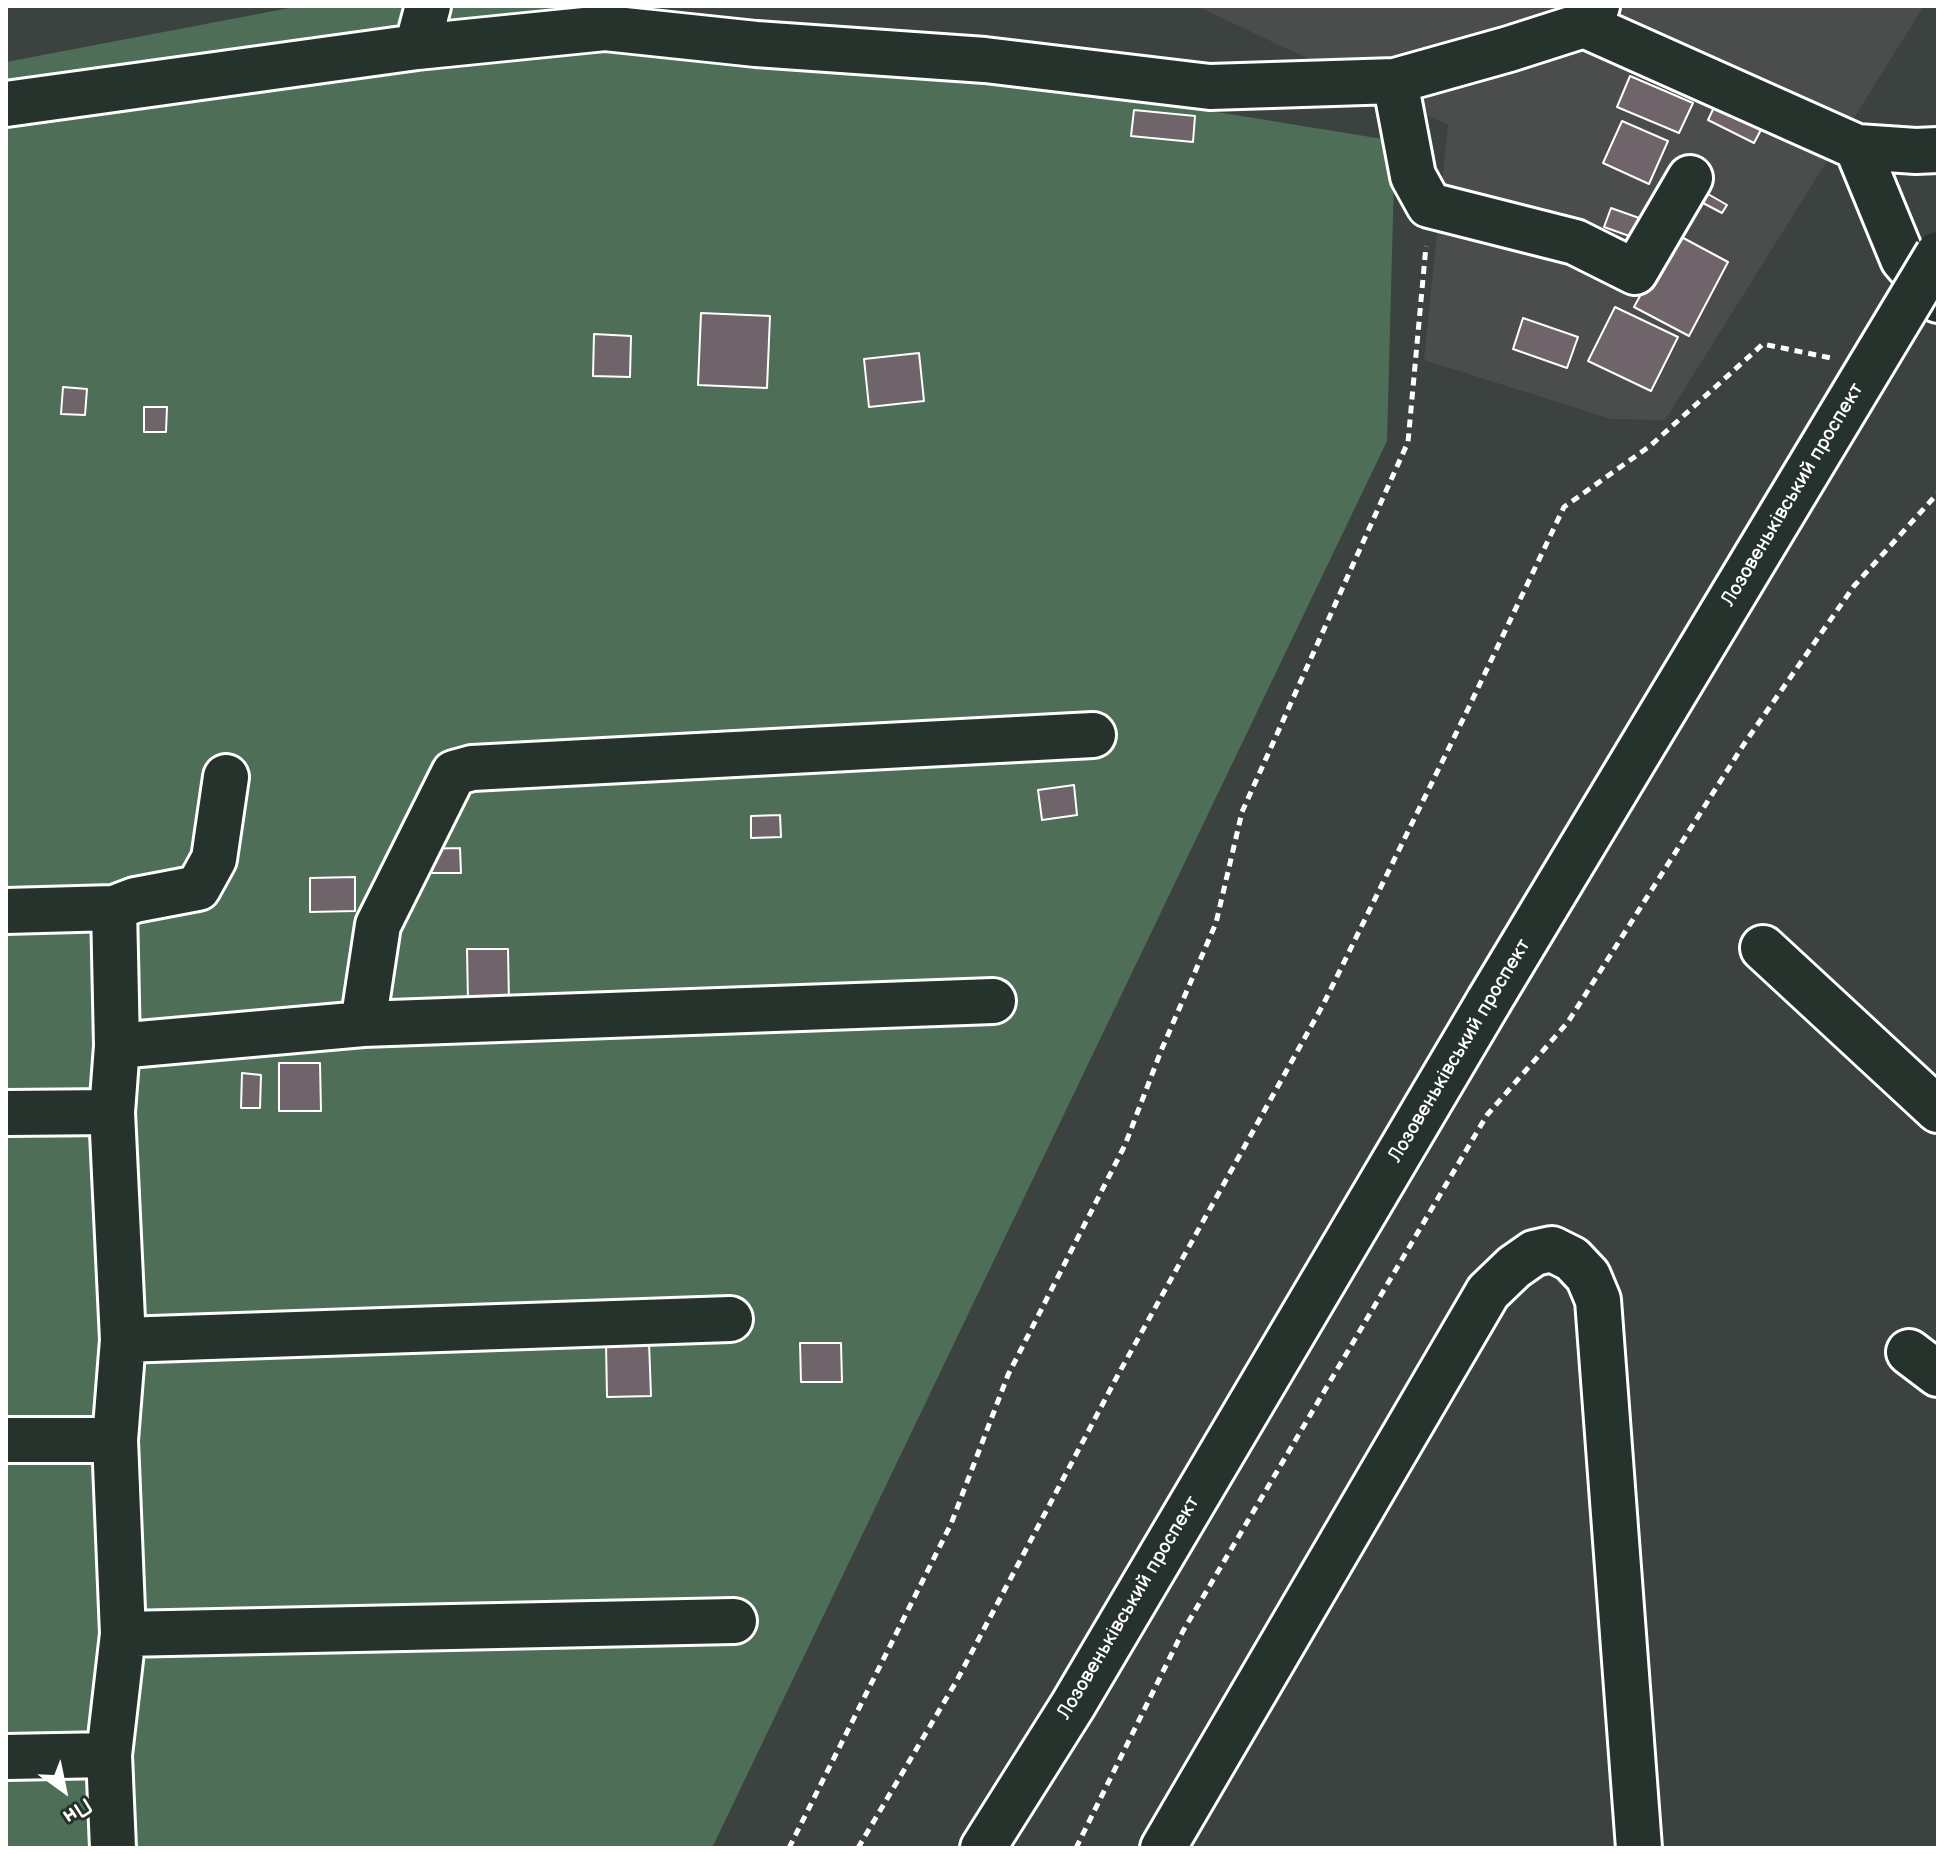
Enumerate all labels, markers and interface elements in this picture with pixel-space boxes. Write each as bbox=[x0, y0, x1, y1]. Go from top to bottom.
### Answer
street label: Лозовеньківський проспект bbox=[1717, 379, 1869, 611]
street label: Лозовеньківський проспект bbox=[1384, 935, 1536, 1167]
street label: Лозовеньківський проспект bbox=[1053, 1492, 1205, 1724]
north arrow bbox=[24, 1750, 104, 1830]
text: Пн bbox=[58, 1791, 97, 1830]

